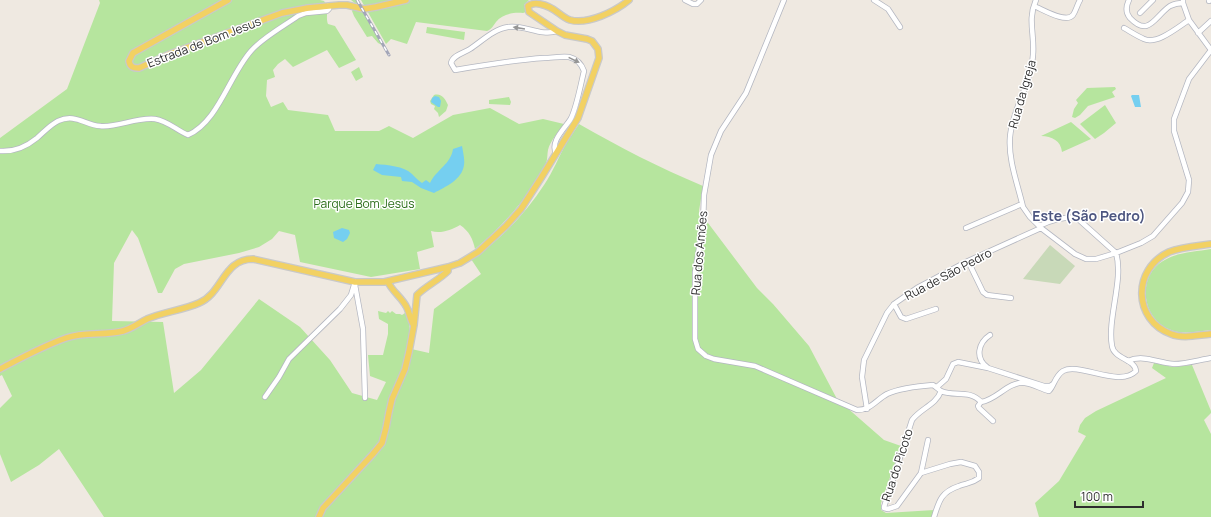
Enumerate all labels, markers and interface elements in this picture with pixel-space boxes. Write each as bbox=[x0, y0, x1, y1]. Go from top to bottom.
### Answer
street label: Estrada de Bom Jesus bbox=[145, 12, 263, 72]
one-way arrow bbox=[513, 25, 525, 31]
one-way arrow bbox=[569, 57, 580, 63]
street label: Rua da Igreja bbox=[1004, 58, 1040, 130]
park label: Parque Bom Jesus bbox=[314, 195, 414, 212]
district label: Este (São Pedro) bbox=[1032, 206, 1146, 225]
street label: Rua dos Amões bbox=[687, 210, 711, 296]
street label: Rua de São Pedro bbox=[901, 244, 995, 304]
street label: Rua do Picoto bbox=[877, 426, 917, 504]
scale bar bbox=[1075, 483, 1143, 509]
text: 100 m bbox=[1081, 488, 1113, 505]

